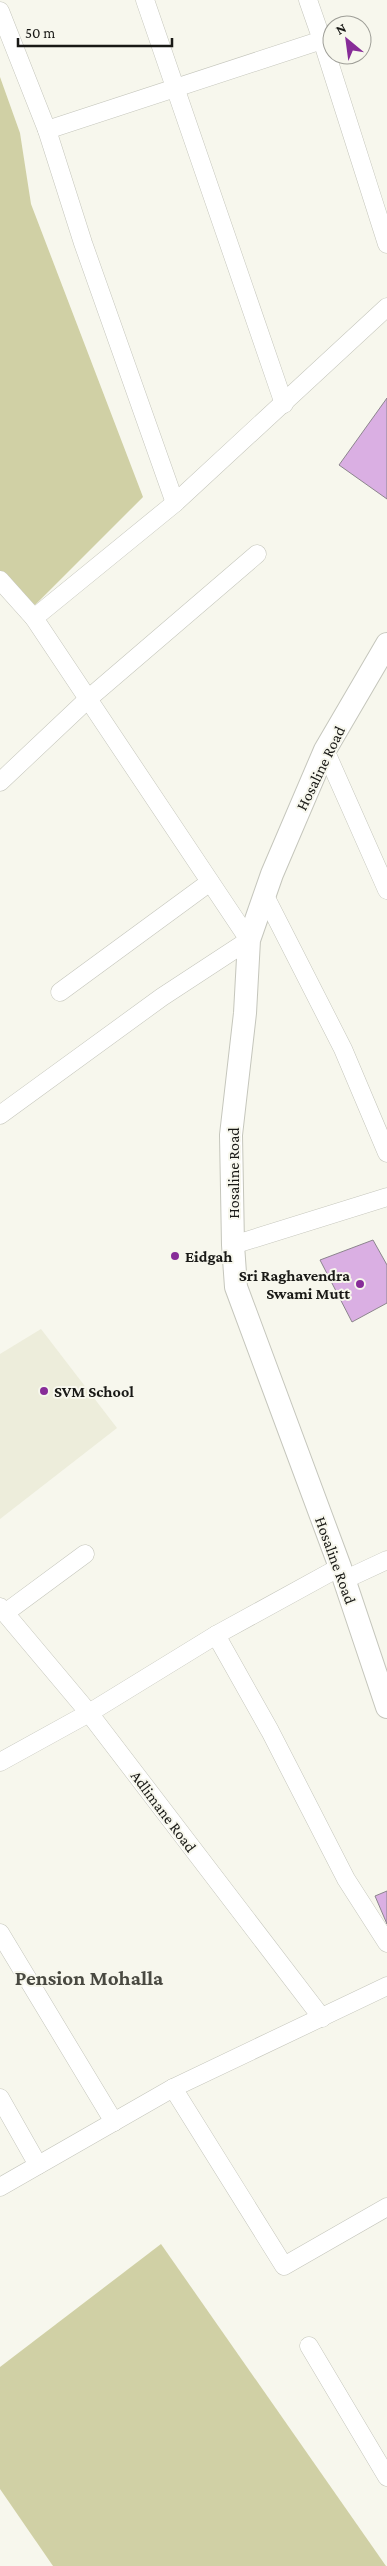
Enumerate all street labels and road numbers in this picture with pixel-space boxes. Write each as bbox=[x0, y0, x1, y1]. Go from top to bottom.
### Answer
street label: Hosaline Road bbox=[293, 723, 348, 813]
street label: Hosaline Road bbox=[225, 1127, 242, 1219]
street label: Hosaline Road bbox=[312, 1514, 359, 1607]
street label: Adlimane Road bbox=[128, 1767, 200, 1856]

